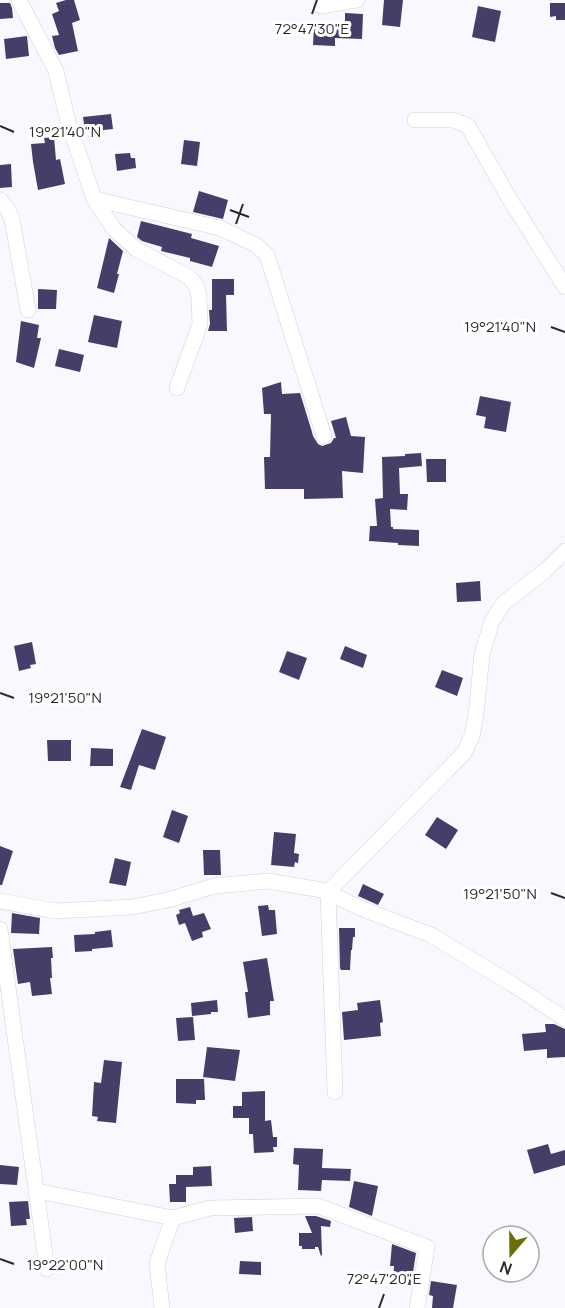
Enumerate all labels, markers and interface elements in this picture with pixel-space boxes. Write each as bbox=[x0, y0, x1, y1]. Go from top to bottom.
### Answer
text: 72°47'30"E bbox=[275, 18, 349, 39]
text: 19°21'40"N bbox=[29, 121, 101, 142]
text: 19°21'40"N bbox=[464, 316, 536, 337]
text: 19°21'50"N bbox=[28, 687, 102, 708]
text: 19°21'50"N bbox=[463, 883, 537, 904]
north arrow bbox=[481, 1224, 541, 1284]
text: 19°22'00"N bbox=[27, 1254, 103, 1275]
text: N bbox=[497, 1256, 515, 1280]
text: 72°47'20"E bbox=[347, 1268, 421, 1289]

